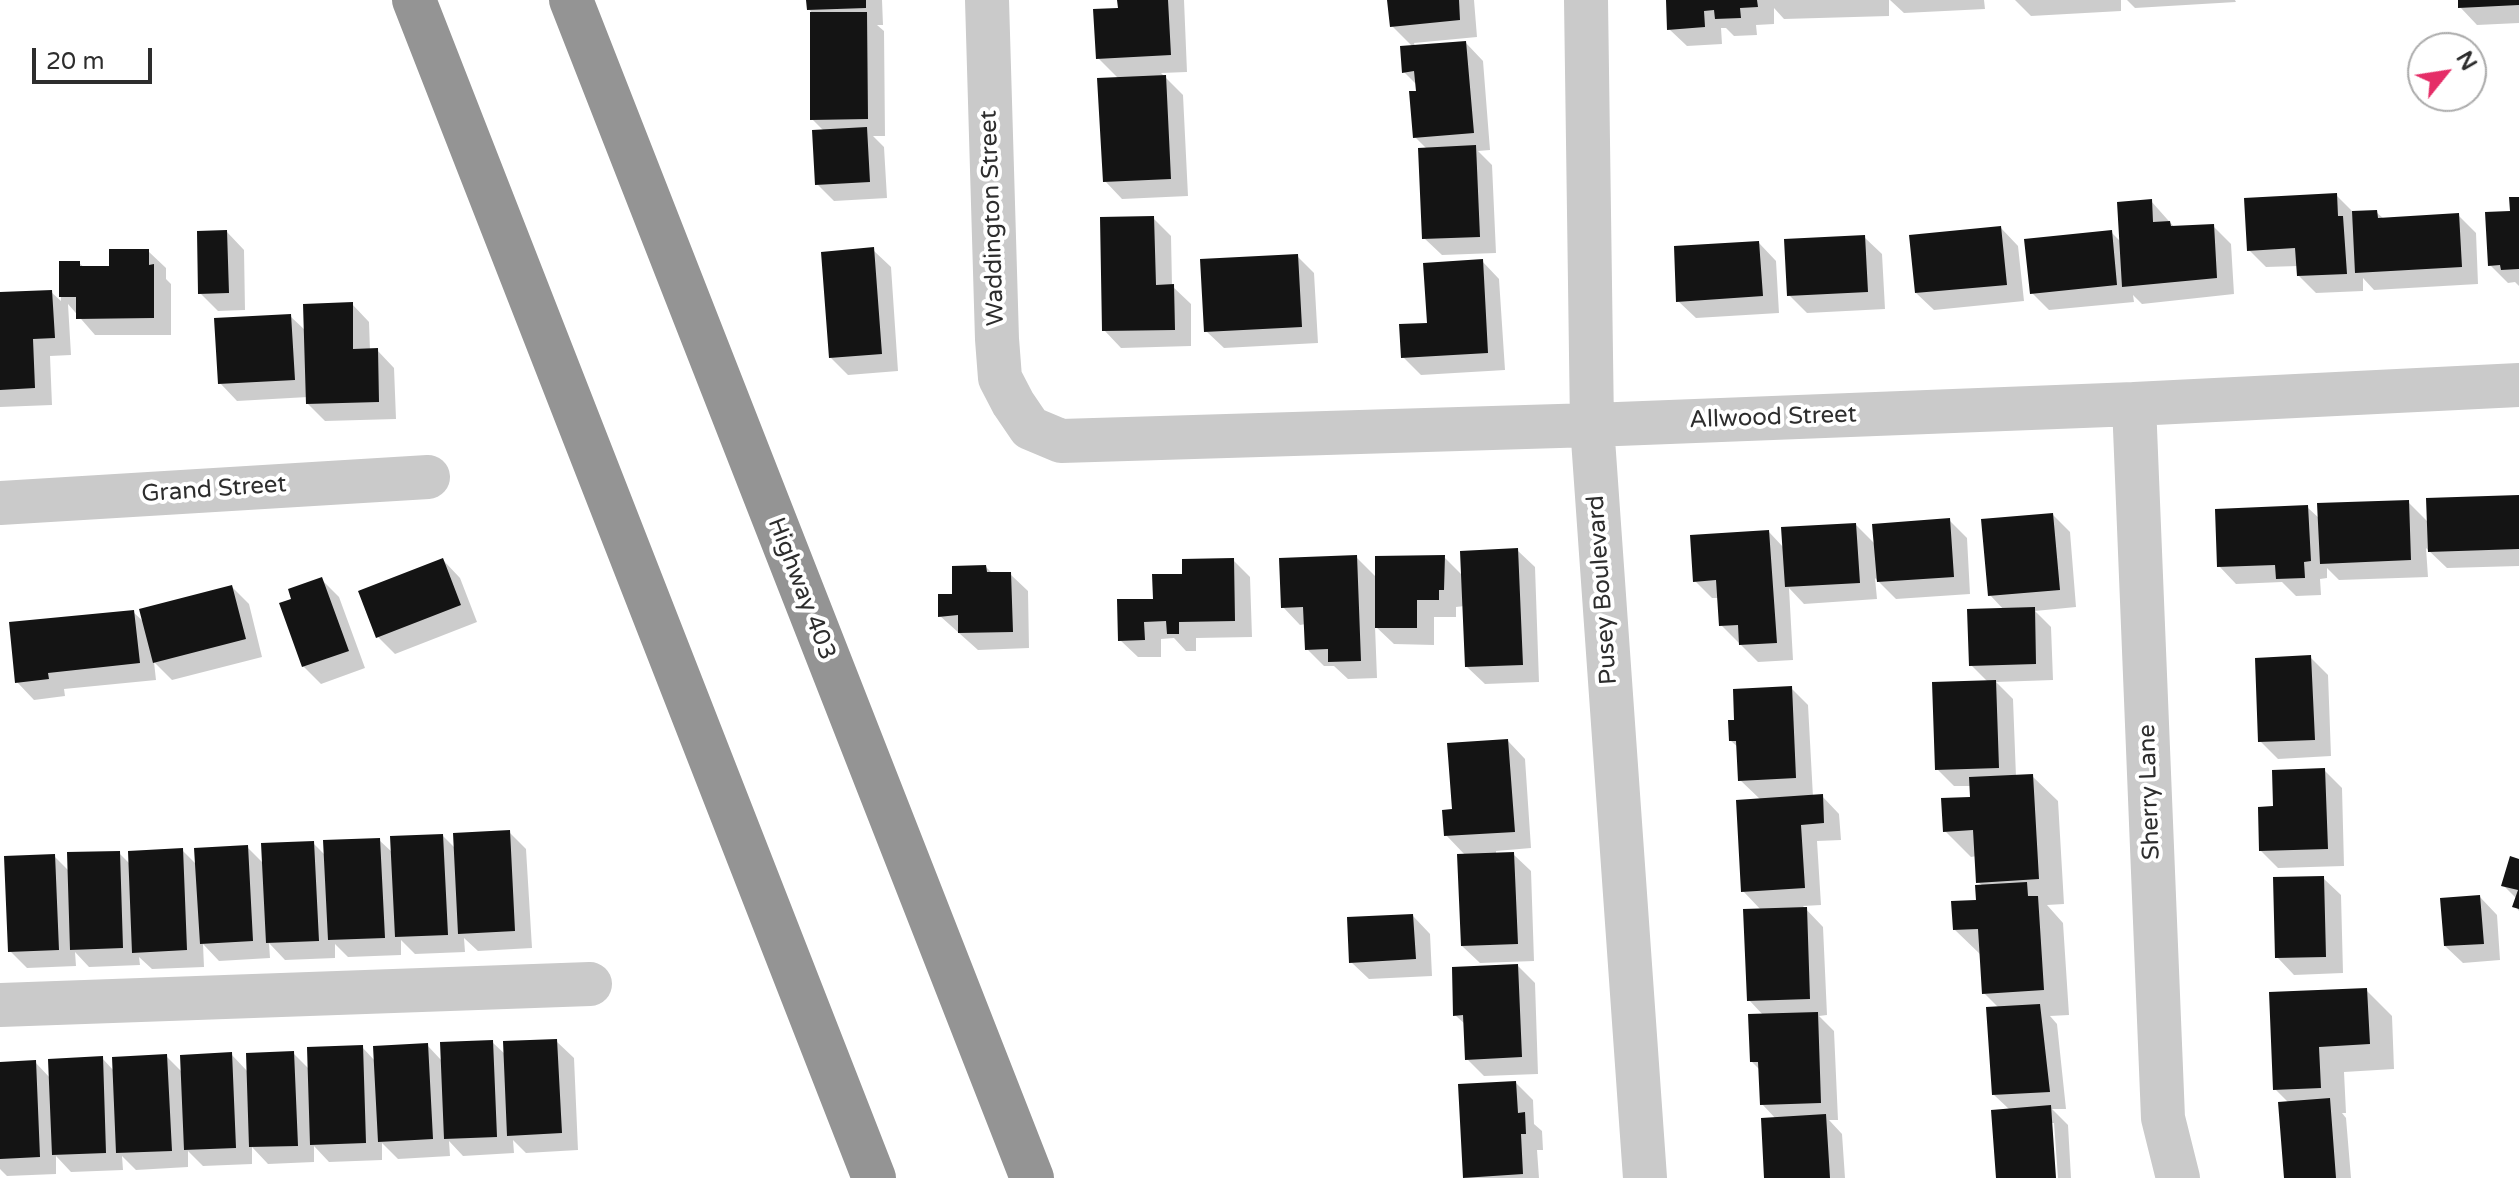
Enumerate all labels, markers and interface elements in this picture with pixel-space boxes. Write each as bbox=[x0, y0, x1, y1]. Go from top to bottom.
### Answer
scale bar bbox=[36, 32, 156, 82]
north arrow bbox=[2407, 32, 2487, 112]
text: 20 m bbox=[46, 47, 104, 76]
text: N bbox=[2450, 47, 2482, 75]
street label: Waddington Street bbox=[975, 110, 1011, 326]
street label: Allwood Street bbox=[1689, 401, 1857, 435]
street label: Grand Street bbox=[140, 471, 288, 509]
street label: Pusey Boulevard bbox=[1582, 494, 1624, 686]
street label: Highway 403 bbox=[761, 514, 841, 664]
street label: Sherry Lane bbox=[2133, 724, 2167, 860]

